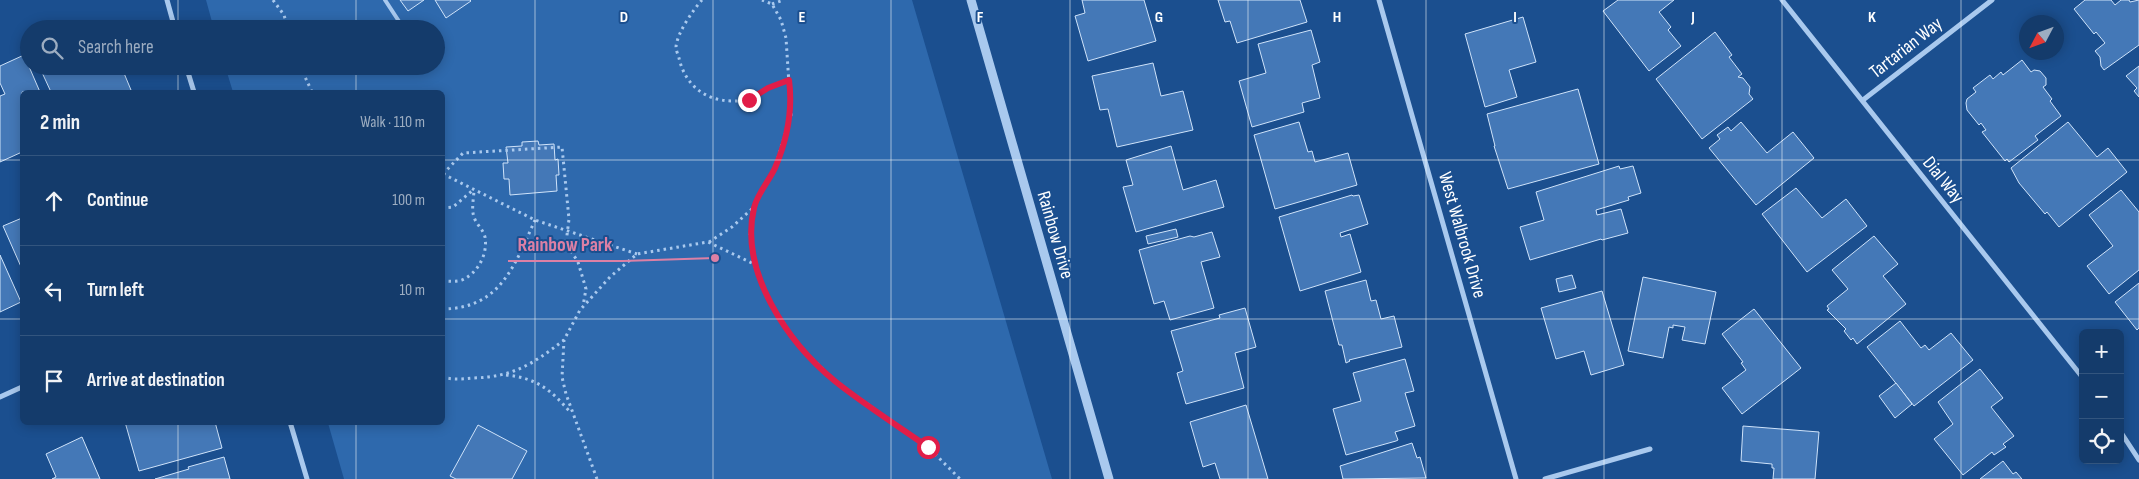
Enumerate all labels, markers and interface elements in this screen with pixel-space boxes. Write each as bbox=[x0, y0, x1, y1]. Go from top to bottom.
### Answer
text: D bbox=[620, 8, 628, 27]
text: E bbox=[799, 8, 806, 27]
text: F bbox=[977, 8, 984, 27]
text: G bbox=[1155, 8, 1163, 27]
text: H bbox=[1333, 8, 1341, 27]
text: I bbox=[1513, 8, 1517, 27]
text: J bbox=[1690, 8, 1695, 27]
text: K bbox=[1868, 8, 1876, 27]
street label: Tartarian Way bbox=[1865, 12, 1948, 84]
north arrow bbox=[2019, 15, 2064, 60]
search box bbox=[20, 20, 445, 75]
icon: search bbox=[38, 34, 66, 62]
text: Search here bbox=[78, 36, 154, 59]
route end bbox=[738, 89, 761, 112]
text: 2 min bbox=[40, 110, 80, 135]
text: Walk · 110 m bbox=[360, 113, 425, 132]
street label: Dial Way bbox=[1917, 152, 1969, 208]
street label: West Walbrook Drive bbox=[1433, 169, 1491, 301]
icon: ahead bbox=[40, 187, 68, 215]
text: Continue bbox=[87, 189, 148, 212]
street label: Rainbow Drive bbox=[1032, 189, 1078, 281]
text: 100 m bbox=[392, 191, 425, 210]
callout: Rainbow Park bbox=[508, 226, 623, 261]
text: Rainbow Park bbox=[518, 233, 613, 257]
icon: left bbox=[40, 277, 68, 305]
text: Turn left bbox=[87, 279, 144, 302]
text: 10 m bbox=[399, 281, 425, 300]
map controls bbox=[2079, 329, 2124, 464]
button: + bbox=[2079, 329, 2124, 374]
icon: arrive bbox=[40, 367, 68, 395]
text: Arrive at destination bbox=[87, 369, 225, 392]
button: − bbox=[2079, 374, 2124, 419]
button: locate bbox=[2079, 419, 2124, 464]
route start bbox=[917, 436, 940, 459]

